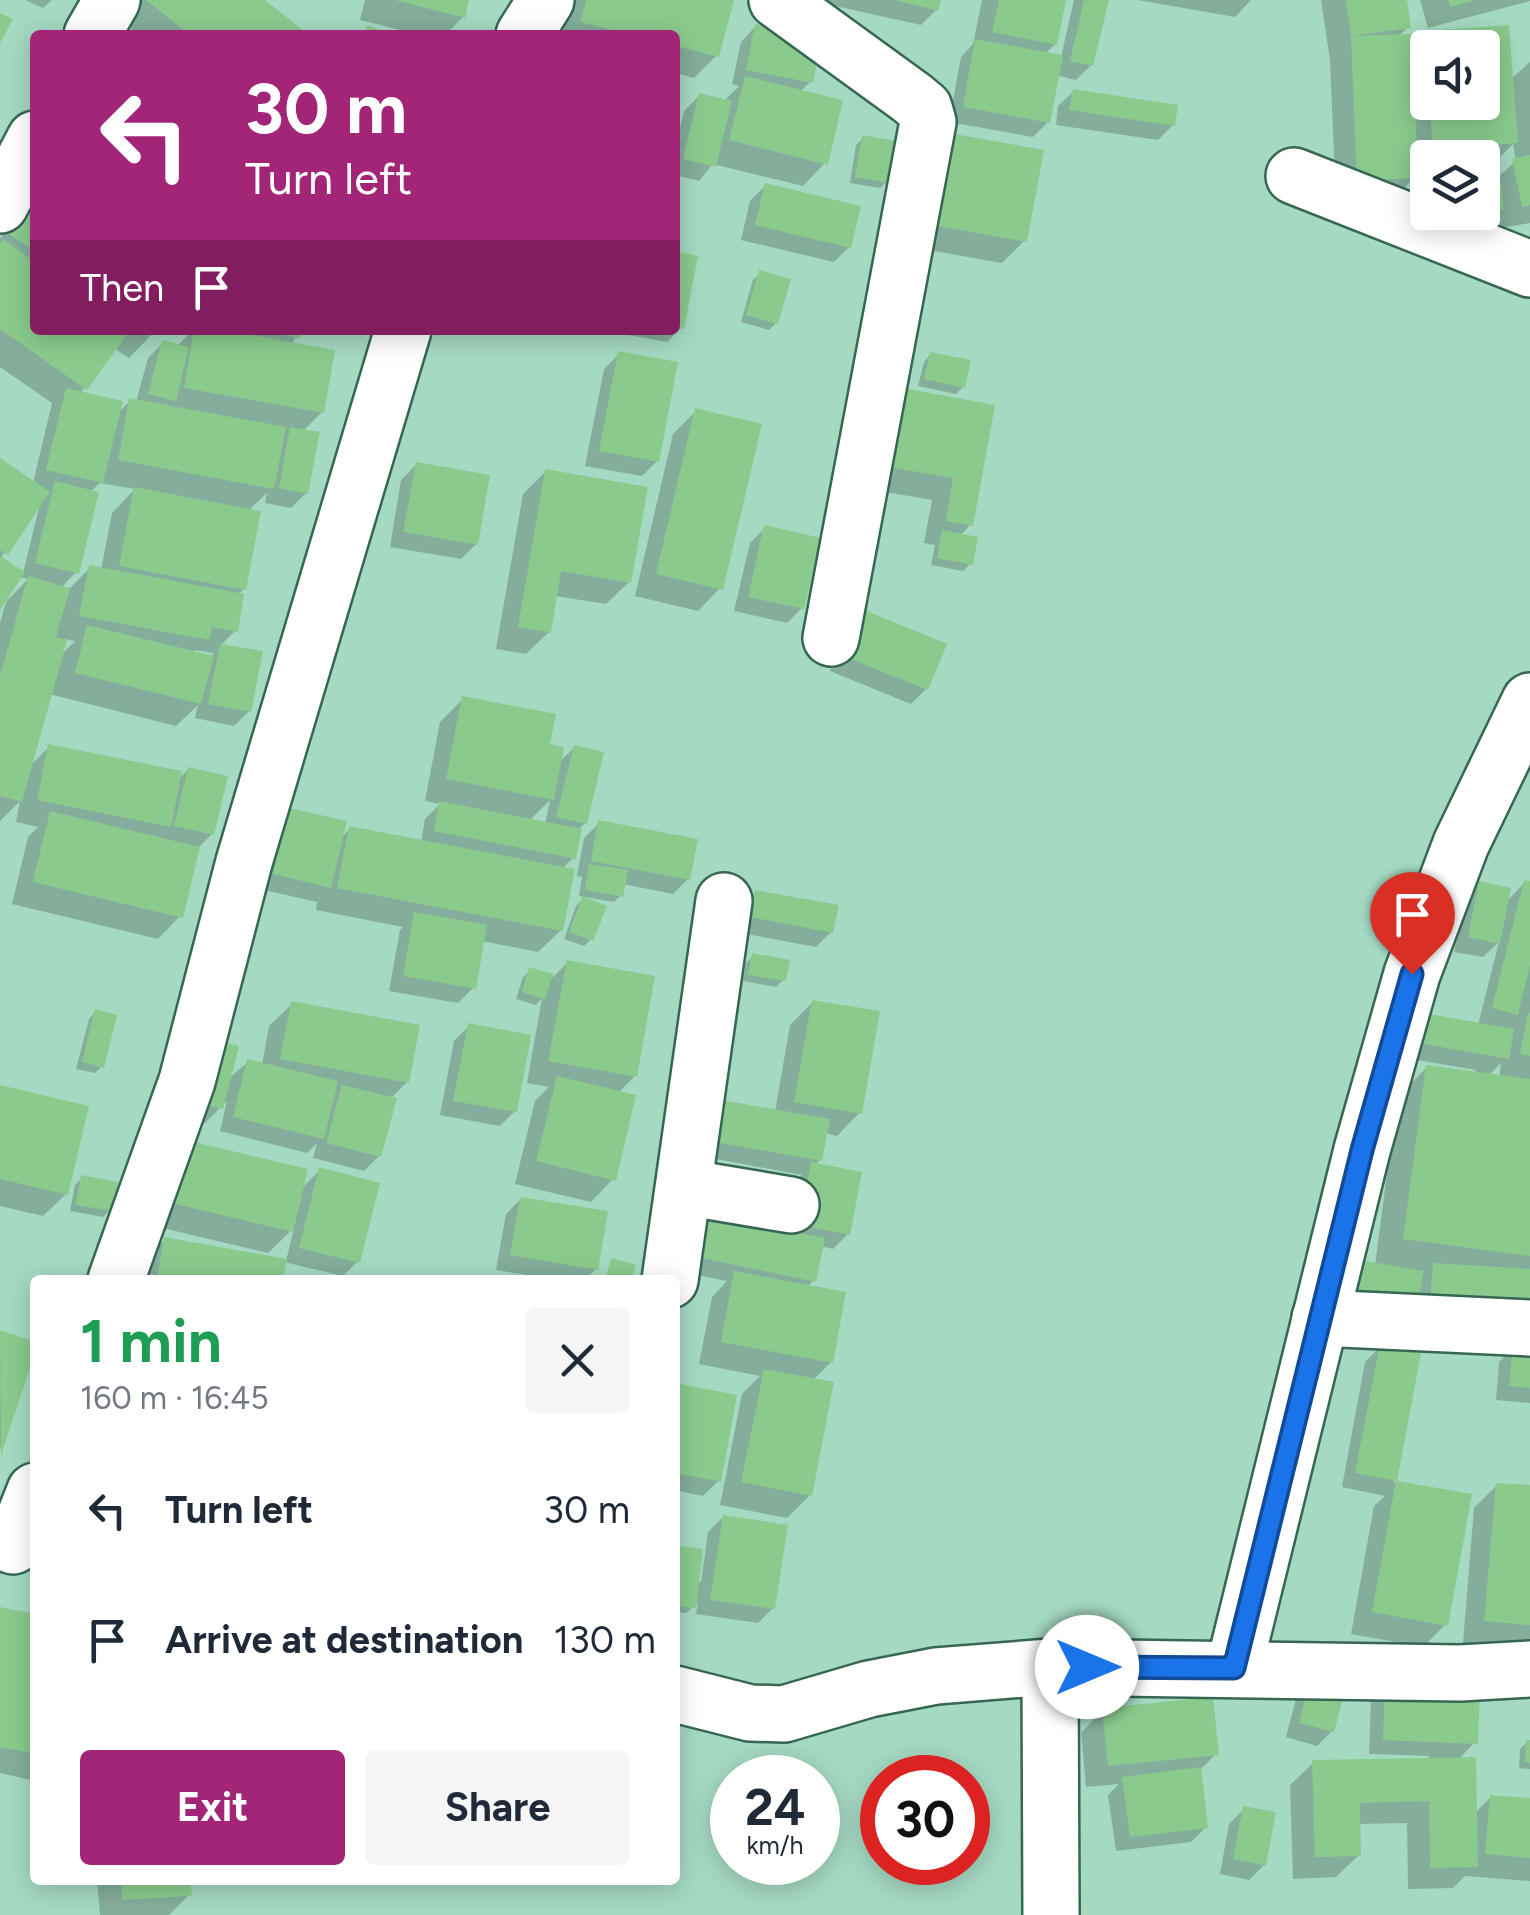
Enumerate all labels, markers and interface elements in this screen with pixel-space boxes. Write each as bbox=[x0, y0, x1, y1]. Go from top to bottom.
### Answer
map controls bbox=[1410, 30, 1500, 230]
button: sound bbox=[1410, 30, 1500, 120]
text: 30 m bbox=[245, 66, 407, 151]
icon: left bbox=[80, 70, 210, 200]
button: layers bbox=[1410, 140, 1500, 230]
text: Turn left bbox=[245, 151, 412, 205]
icon: arrive bbox=[184, 260, 239, 315]
text: Then bbox=[80, 265, 164, 311]
pin bbox=[1370, 872, 1455, 975]
icon: arrive bbox=[1385, 887, 1440, 942]
text: 1 min bbox=[80, 1305, 222, 1377]
button: close bbox=[525, 1308, 630, 1413]
text: 160 m · 16:45 bbox=[80, 1379, 269, 1417]
icon: left bbox=[80, 1483, 135, 1538]
text: Turn left bbox=[165, 1487, 313, 1533]
text: 30 m bbox=[543, 1487, 630, 1533]
icon: arrive bbox=[80, 1613, 135, 1668]
position arrow bbox=[1035, 1615, 1139, 1719]
text: Arrive at destination bbox=[165, 1617, 523, 1663]
text: 130 m bbox=[553, 1617, 656, 1663]
button: Exit bbox=[80, 1750, 345, 1865]
button: Share bbox=[365, 1750, 630, 1865]
speed limit sign: 30 bbox=[860, 1755, 990, 1885]
text: 24 bbox=[745, 1777, 805, 1838]
text: km/h bbox=[746, 1830, 804, 1860]

